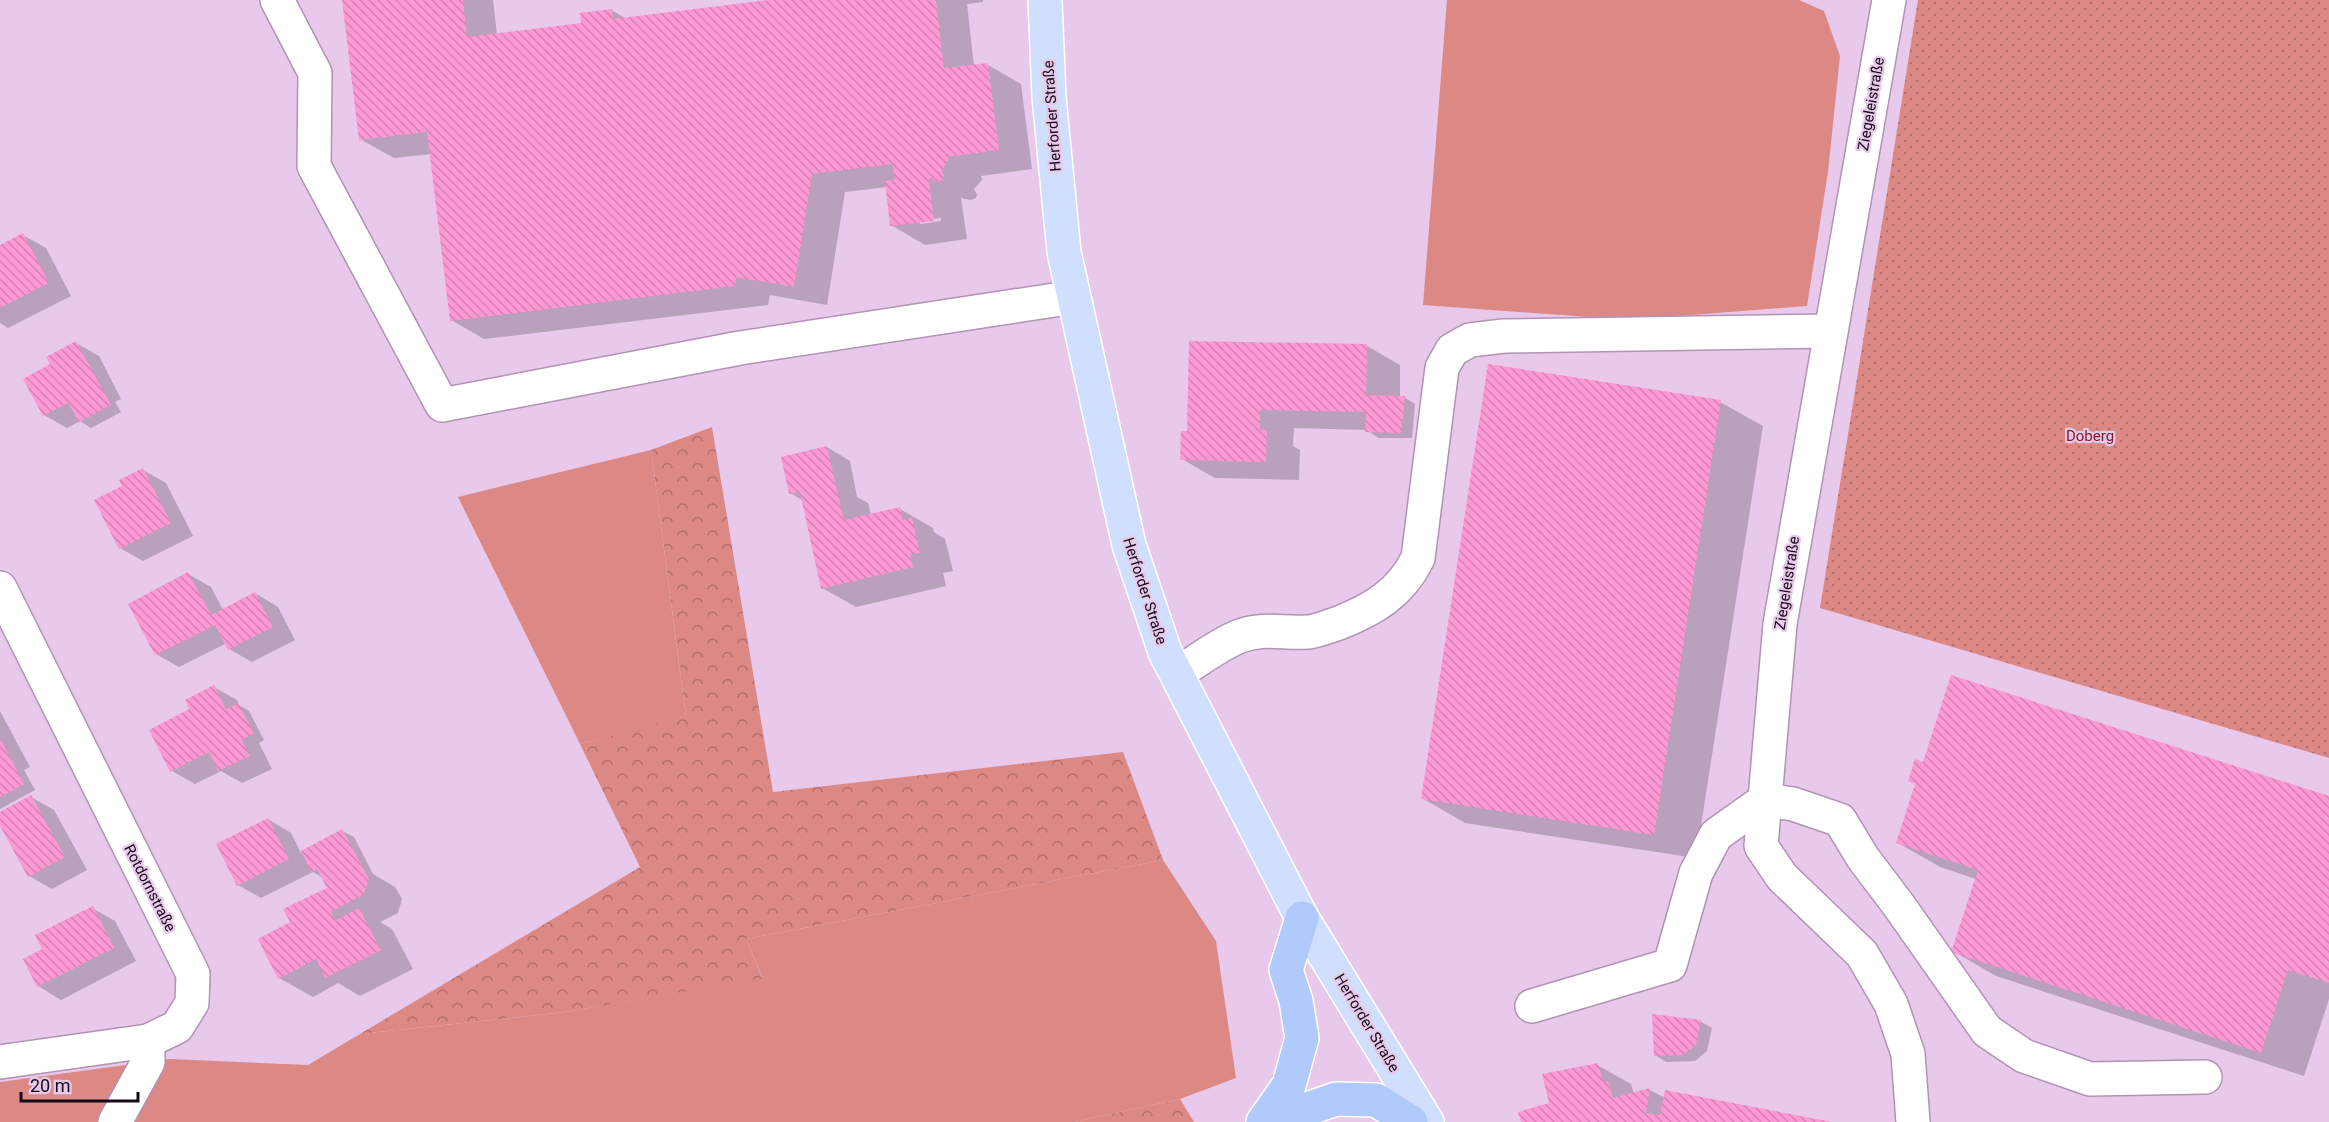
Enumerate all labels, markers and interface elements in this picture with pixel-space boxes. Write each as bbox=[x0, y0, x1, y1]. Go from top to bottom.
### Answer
street label: Ziegeleistraße bbox=[1854, 56, 1888, 152]
street label: Herforder Straße bbox=[1039, 60, 1065, 172]
park label: Doberg bbox=[2066, 427, 2114, 445]
street label: Herforder Straße bbox=[1119, 535, 1171, 647]
street label: Ziegeleistraße bbox=[1771, 535, 1803, 631]
street label: Rotdornstraße bbox=[120, 841, 180, 935]
street label: Herforder Straße bbox=[1331, 971, 1403, 1075]
scale bar bbox=[21, 1065, 138, 1103]
text: 20 m bbox=[30, 1075, 70, 1096]

